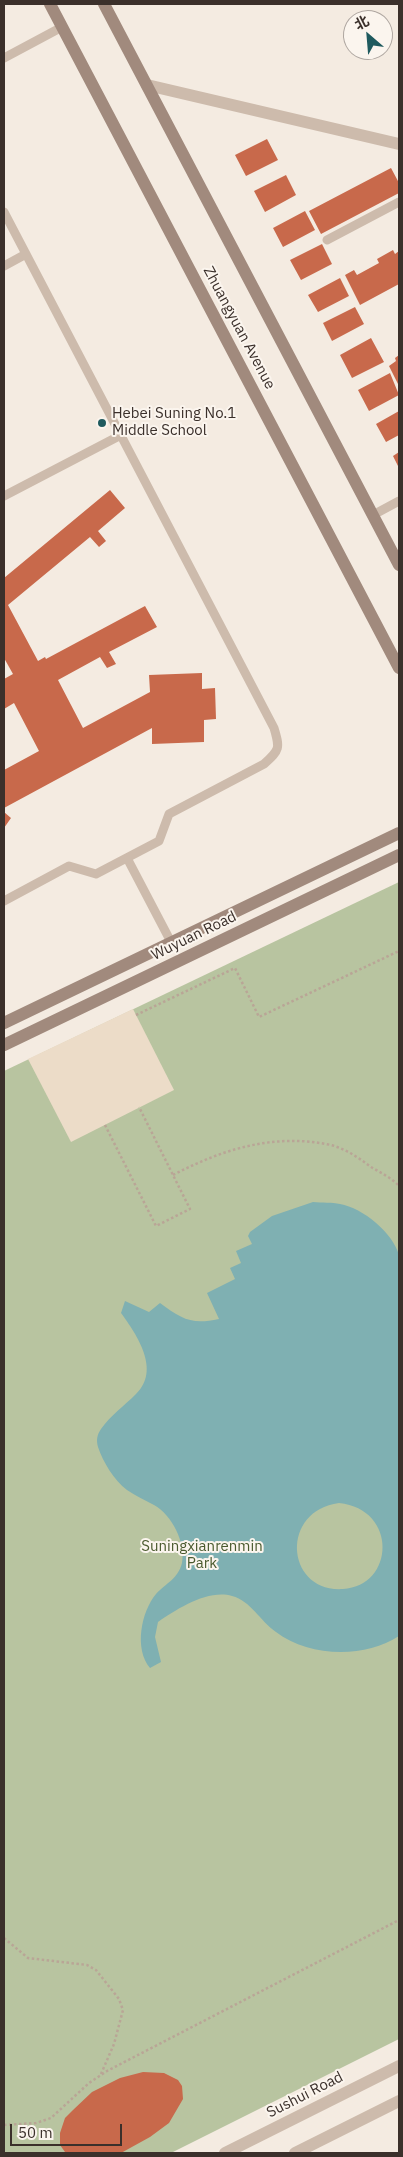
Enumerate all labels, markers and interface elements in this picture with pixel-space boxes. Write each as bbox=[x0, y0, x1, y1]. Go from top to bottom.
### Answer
north arrow bbox=[343, 10, 393, 60]
text: 北 bbox=[351, 11, 372, 34]
street label: Zhuangyuan Avenue bbox=[199, 264, 279, 392]
place label: Hebei Suning No.1 Middle School bbox=[112, 405, 236, 440]
marker: Hebei Suning No.1 Middle School bbox=[96, 417, 108, 429]
street label: Wuyuan Road bbox=[149, 908, 239, 964]
park label: Suningxianrenmin Park bbox=[141, 1538, 263, 1573]
street label: Sushui Road bbox=[264, 2068, 346, 2122]
scale bar bbox=[12, 2114, 125, 2146]
text: 50 m bbox=[18, 2123, 53, 2142]

